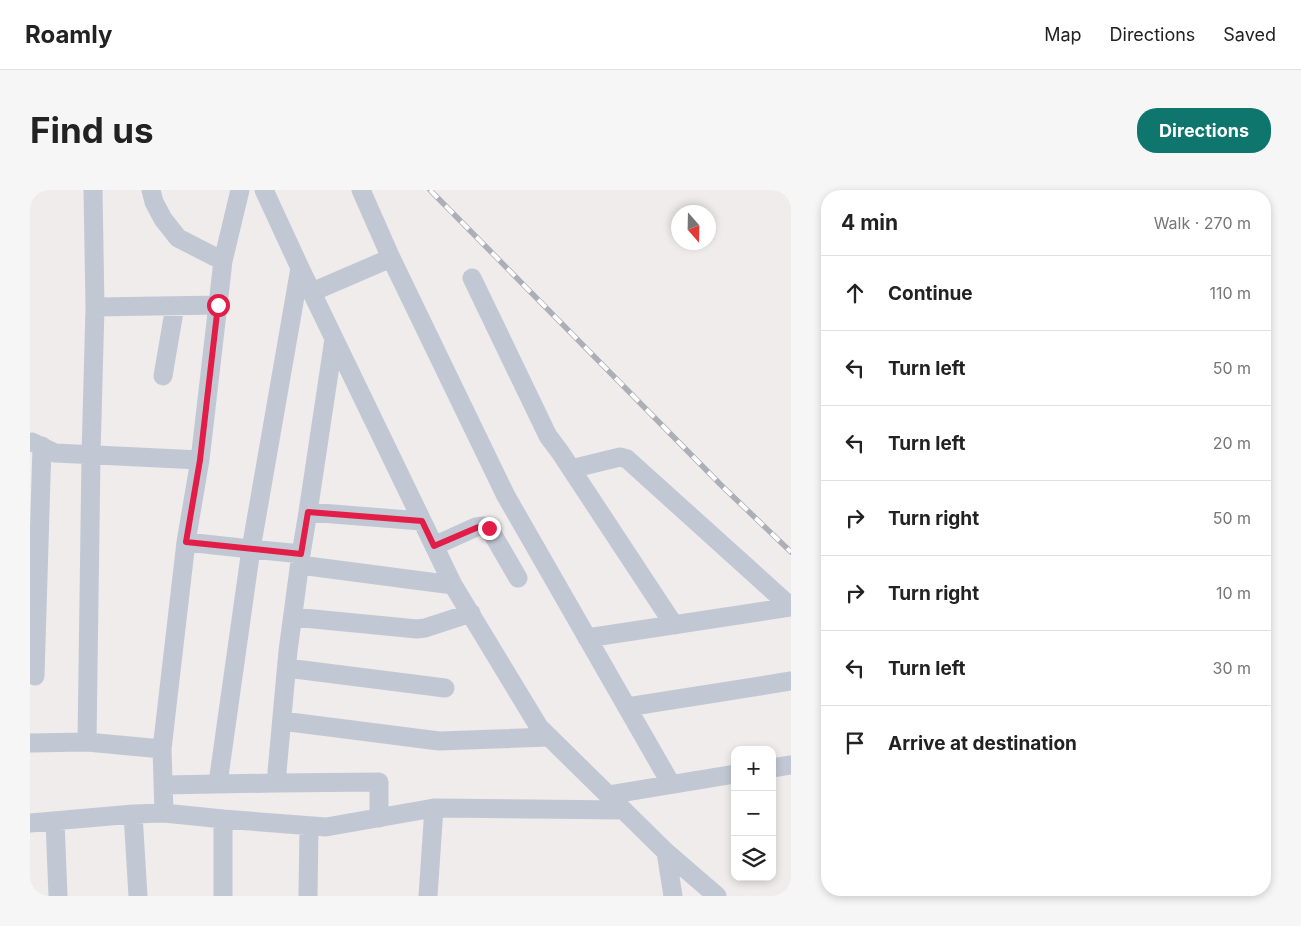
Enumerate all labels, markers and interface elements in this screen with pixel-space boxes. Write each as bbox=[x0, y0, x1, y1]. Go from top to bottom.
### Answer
text: Roamly bbox=[25, 20, 112, 49]
text: Map bbox=[1044, 24, 1082, 45]
text: Directions bbox=[1110, 24, 1195, 45]
text: Saved bbox=[1223, 24, 1276, 45]
button: Directions bbox=[1137, 108, 1271, 153]
text: Find us bbox=[30, 109, 154, 151]
north arrow bbox=[671, 205, 716, 250]
text: 4 min bbox=[841, 210, 898, 235]
text: Walk · 270 m bbox=[1154, 213, 1251, 233]
icon: ahead bbox=[841, 279, 869, 307]
text: Continue bbox=[888, 282, 973, 305]
text: 110 m bbox=[1209, 283, 1251, 303]
route start bbox=[207, 294, 230, 317]
icon: left bbox=[841, 354, 869, 382]
text: Turn left bbox=[888, 357, 966, 380]
text: 50 m bbox=[1213, 358, 1251, 378]
icon: left bbox=[841, 429, 869, 457]
text: Turn left bbox=[888, 432, 966, 455]
text: 20 m bbox=[1213, 433, 1251, 453]
icon: right bbox=[841, 504, 869, 532]
text: Turn right bbox=[888, 507, 979, 530]
text: 50 m bbox=[1213, 508, 1251, 528]
route end bbox=[478, 517, 501, 540]
icon: right bbox=[841, 579, 869, 607]
text: Turn right bbox=[888, 582, 979, 605]
text: 10 m bbox=[1216, 583, 1251, 603]
icon: left bbox=[841, 654, 869, 682]
text: Turn left bbox=[888, 657, 966, 680]
text: 30 m bbox=[1213, 658, 1251, 678]
icon: arrive bbox=[841, 729, 869, 757]
text: Arrive at destination bbox=[888, 732, 1077, 755]
map controls bbox=[731, 746, 776, 881]
button: + bbox=[731, 746, 776, 791]
button: − bbox=[731, 791, 776, 836]
button: layers bbox=[731, 836, 776, 881]

